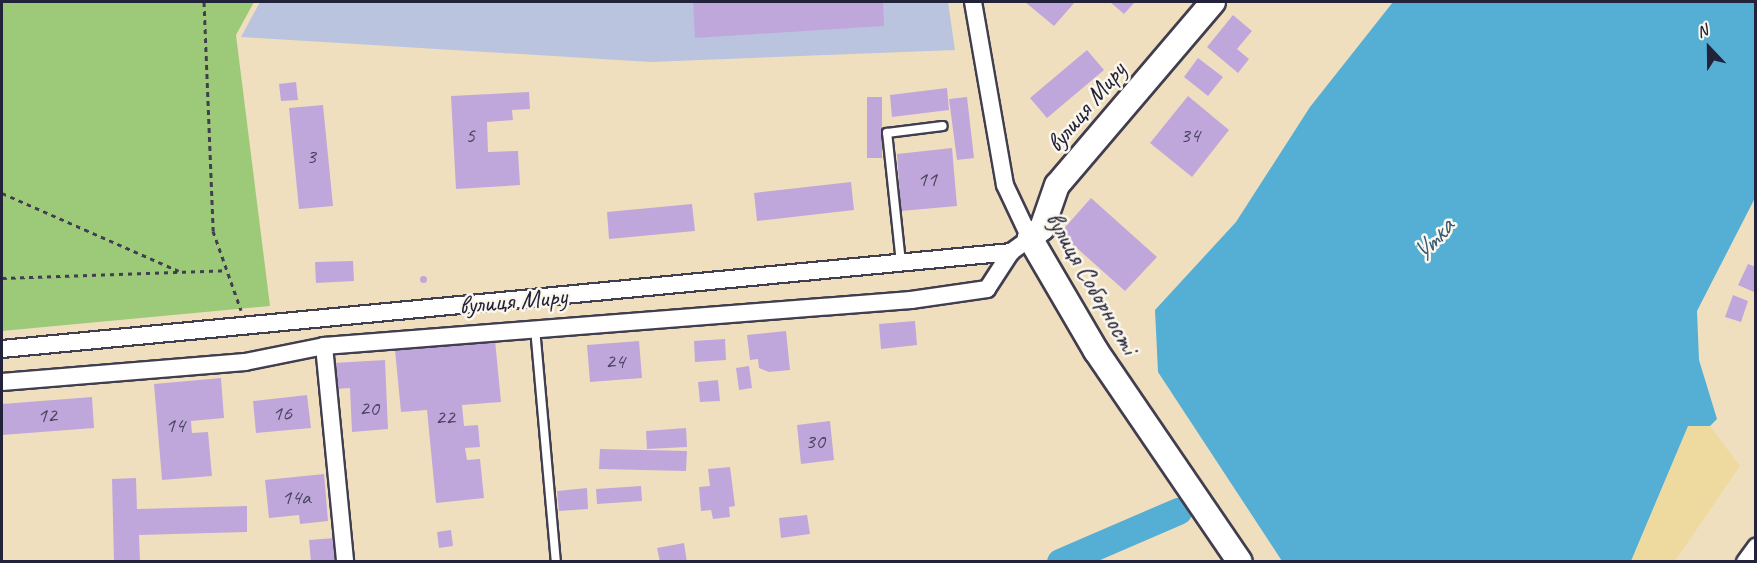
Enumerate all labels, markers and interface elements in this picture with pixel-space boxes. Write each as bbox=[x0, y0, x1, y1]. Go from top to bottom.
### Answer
north arrow bbox=[1679, 18, 1739, 78]
text: N bbox=[1694, 20, 1711, 42]
street label: вулиця Миру bbox=[1039, 56, 1133, 158]
house number: 5 bbox=[465, 123, 475, 149]
house number: 34 bbox=[1180, 123, 1200, 149]
house number: 3 bbox=[306, 144, 316, 170]
house number: 11 bbox=[917, 167, 937, 193]
street label: вулиця Соборності bbox=[1039, 206, 1145, 360]
water label: Утка bbox=[1405, 211, 1461, 269]
street label: вулиця Миру bbox=[458, 281, 568, 321]
house number: 24 bbox=[605, 349, 625, 375]
house number: 20 bbox=[359, 396, 379, 422]
house number: 16 bbox=[272, 401, 292, 427]
house number: 12 bbox=[37, 403, 57, 429]
house number: 22 bbox=[435, 405, 455, 431]
house number: 14 bbox=[165, 413, 185, 439]
house number: 30 bbox=[805, 429, 825, 455]
house number: 14а bbox=[281, 485, 311, 511]

